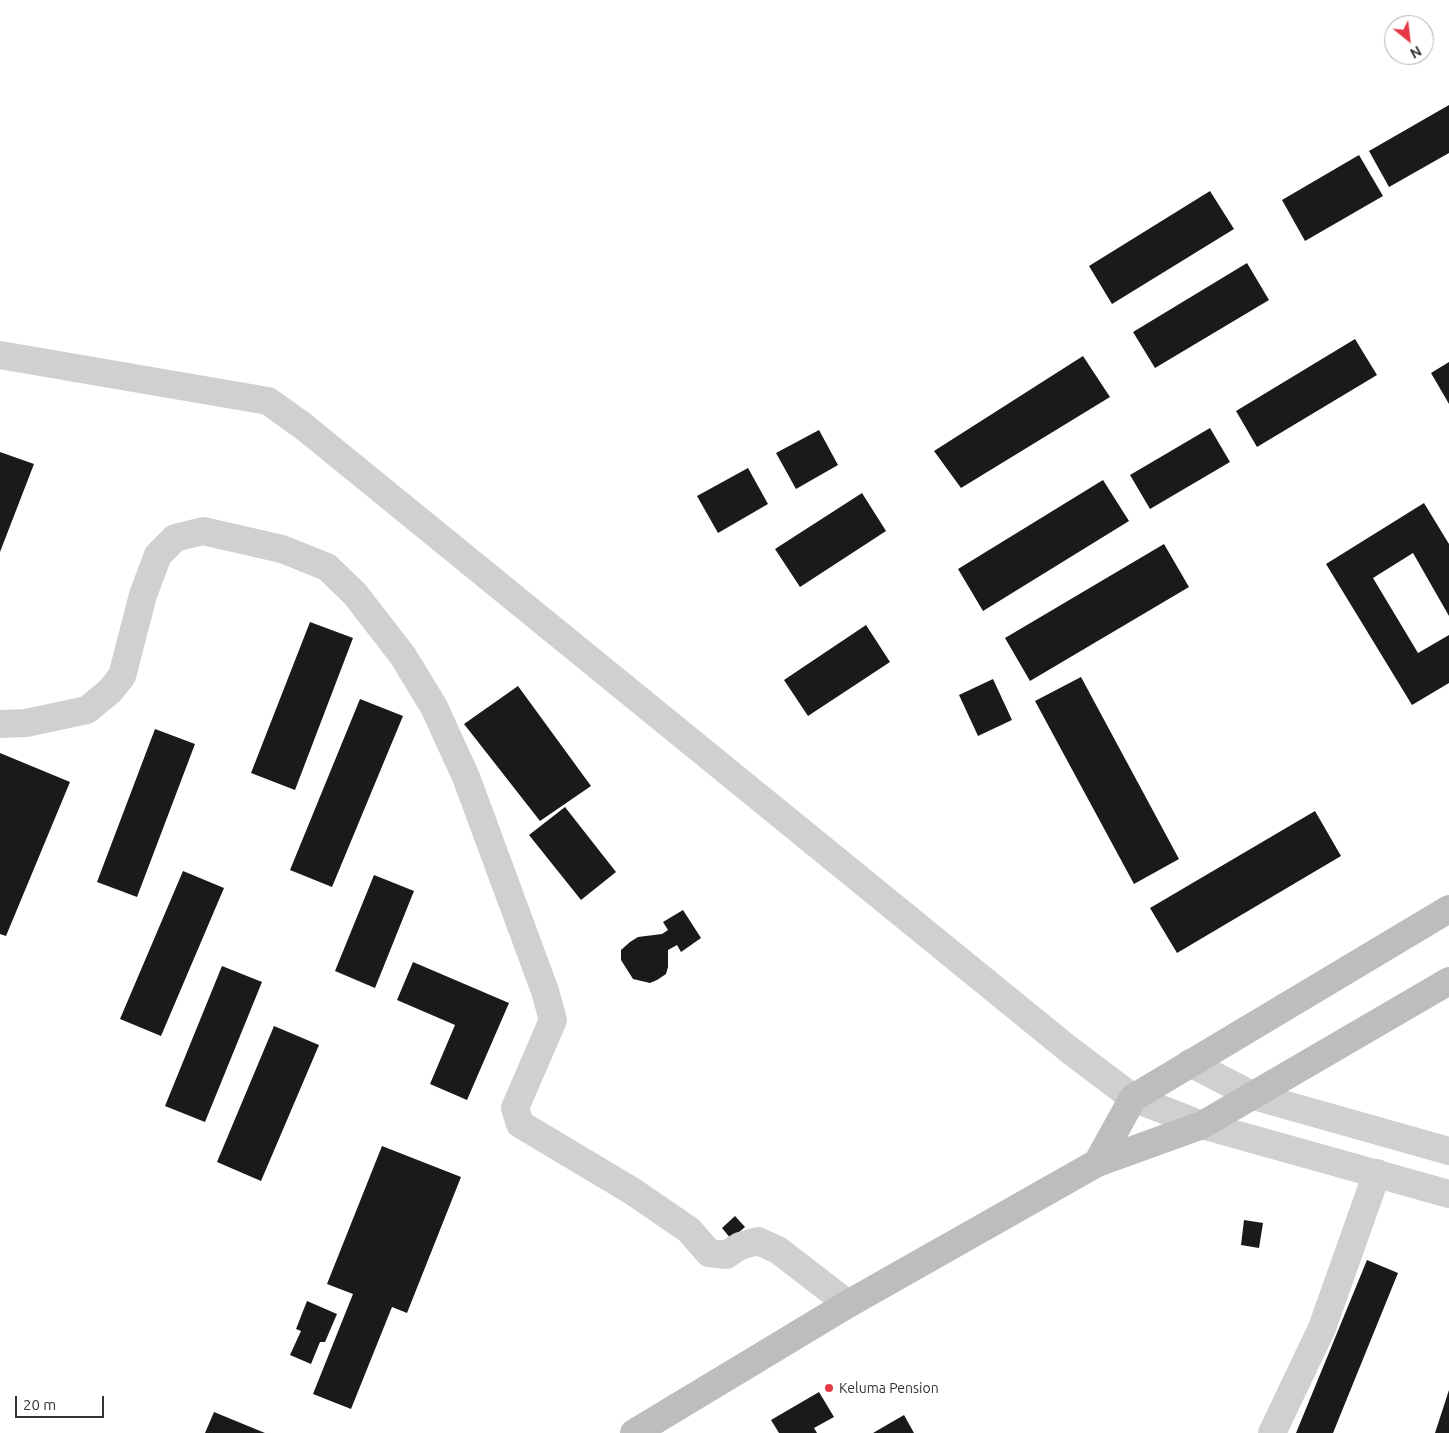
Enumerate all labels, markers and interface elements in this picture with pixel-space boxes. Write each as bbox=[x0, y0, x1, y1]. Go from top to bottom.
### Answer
north arrow bbox=[1384, 15, 1434, 65]
text: N bbox=[1407, 43, 1424, 62]
place label: Keluma Pension bbox=[839, 1380, 939, 1396]
marker: Keluma Pension bbox=[823, 1382, 835, 1394]
scale bar bbox=[18, 1386, 106, 1418]
text: 20 m bbox=[23, 1396, 56, 1413]

